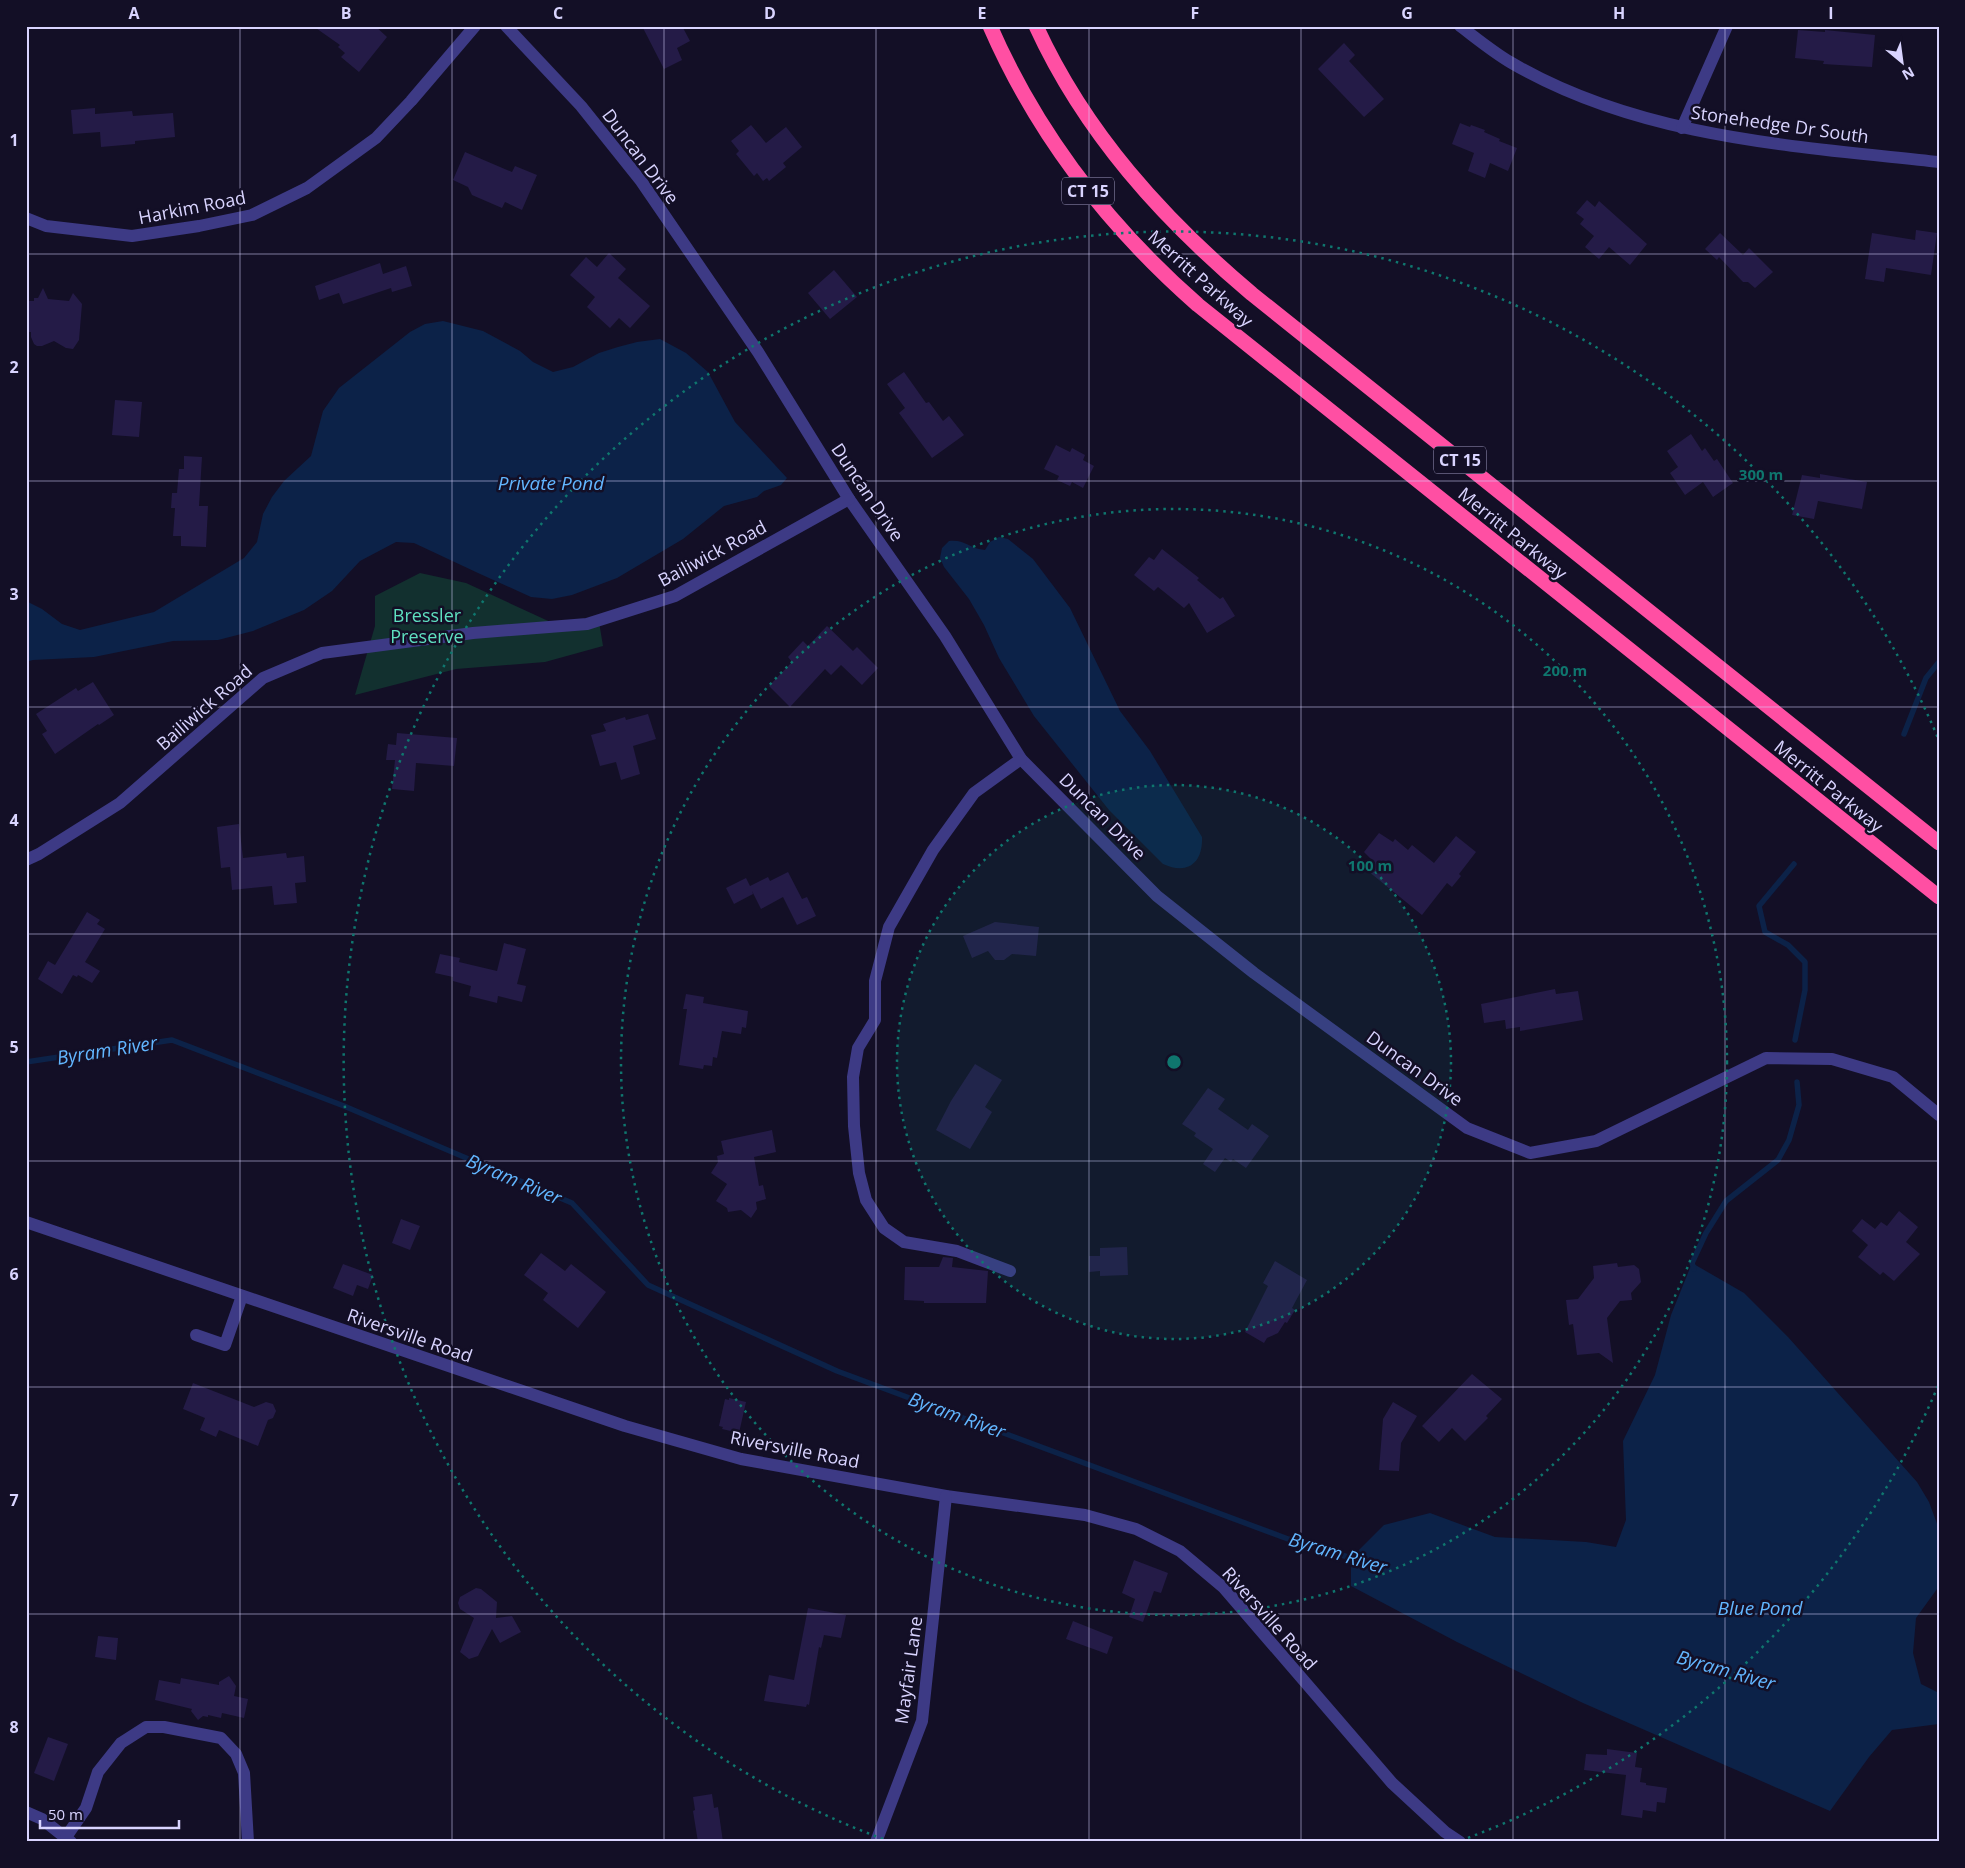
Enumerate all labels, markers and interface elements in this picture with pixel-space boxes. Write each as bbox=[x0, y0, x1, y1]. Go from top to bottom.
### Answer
text: A bbox=[128, 2, 140, 24]
text: B bbox=[341, 2, 351, 24]
text: C bbox=[553, 2, 563, 24]
text: D bbox=[764, 2, 776, 24]
text: E bbox=[978, 2, 987, 24]
text: F bbox=[1191, 2, 1199, 24]
text: G bbox=[1401, 2, 1413, 24]
text: H bbox=[1613, 2, 1625, 24]
text: I bbox=[1828, 2, 1834, 24]
north arrow bbox=[1878, 38, 1928, 88]
text: N bbox=[1899, 63, 1918, 85]
street label: Stonehedge Dr South bbox=[1690, 100, 1870, 148]
street label: Duncan Drive bbox=[597, 103, 685, 209]
text: 1 bbox=[9, 129, 19, 151]
road number: CT 15 bbox=[1062, 178, 1114, 205]
street label: Harkim Road bbox=[136, 185, 248, 229]
street label: Merritt Parkway bbox=[1143, 224, 1259, 332]
text: 2 bbox=[9, 356, 19, 378]
street label: Duncan Drive bbox=[826, 438, 910, 546]
road number: CT 15 bbox=[1434, 446, 1486, 474]
text: 300 m bbox=[1739, 464, 1783, 484]
water label: Private Pond bbox=[498, 470, 605, 496]
street label: Merritt Parkway bbox=[1454, 482, 1573, 585]
street label: Bailiwick Road bbox=[654, 514, 770, 592]
text: 3 bbox=[9, 583, 19, 605]
park label: Bressler Preserve bbox=[390, 603, 464, 648]
street label: Bailiwick Road bbox=[151, 659, 257, 755]
text: 200 m bbox=[1543, 660, 1587, 680]
street label: Merritt Parkway bbox=[1770, 735, 1889, 838]
street label: Duncan Drive bbox=[1054, 767, 1152, 865]
text: 4 bbox=[9, 809, 19, 831]
text: 100 m bbox=[1348, 855, 1392, 875]
street label: Duncan Drive bbox=[1362, 1025, 1468, 1111]
water label: Byram River bbox=[55, 1029, 161, 1071]
text: 5 bbox=[9, 1036, 19, 1058]
centre of rings bbox=[1165, 1053, 1183, 1071]
water label: Byram River bbox=[462, 1147, 567, 1211]
text: 6 bbox=[9, 1263, 19, 1285]
street label: Riversville Road bbox=[344, 1302, 476, 1368]
water label: Byram River bbox=[905, 1385, 1010, 1445]
street label: Riversville Road bbox=[728, 1425, 862, 1473]
text: 7 bbox=[9, 1489, 19, 1511]
water label: Byram River bbox=[1286, 1526, 1392, 1581]
street label: Riversville Road bbox=[1217, 1561, 1323, 1675]
water label: Blue Pond bbox=[1718, 1595, 1803, 1621]
street label: Mayfair Lane bbox=[889, 1615, 927, 1725]
water label: Byram River bbox=[1674, 1644, 1780, 1697]
text: 8 bbox=[9, 1716, 19, 1738]
scale bar bbox=[40, 1798, 179, 1830]
text: 50 m bbox=[48, 1804, 83, 1824]

